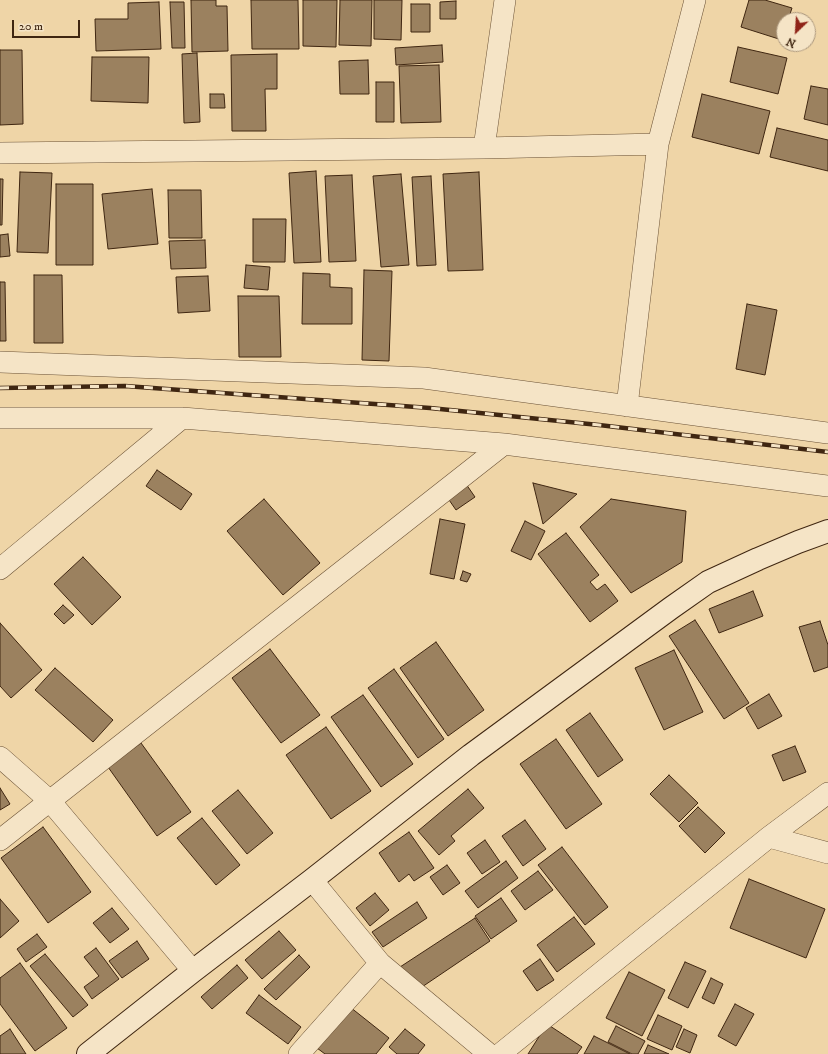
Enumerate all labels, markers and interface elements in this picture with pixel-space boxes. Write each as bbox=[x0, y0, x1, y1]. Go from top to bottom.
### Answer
scale bar bbox=[14, 12, 82, 38]
north arrow bbox=[776, 12, 816, 52]
text: 20 m bbox=[19, 19, 43, 34]
text: N bbox=[784, 34, 798, 50]

